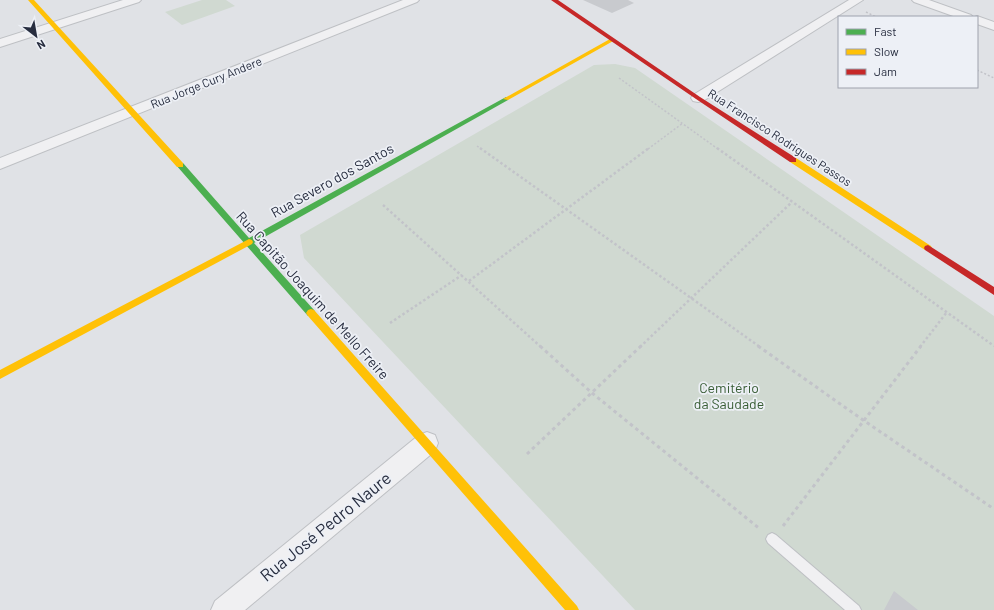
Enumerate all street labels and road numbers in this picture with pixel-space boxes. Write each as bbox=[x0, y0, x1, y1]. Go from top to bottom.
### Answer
street label: Rua Jorge Cury Andere bbox=[148, 53, 264, 111]
street label: Rua Francisco Rodrigues Passos bbox=[706, 85, 854, 189]
street label: Rua Severo dos Santos bbox=[268, 139, 397, 221]
street label: Rua Capitão Joaquim de Mello Freire bbox=[233, 208, 393, 382]
street label: Rua José Pedro Naure bbox=[256, 467, 394, 585]

